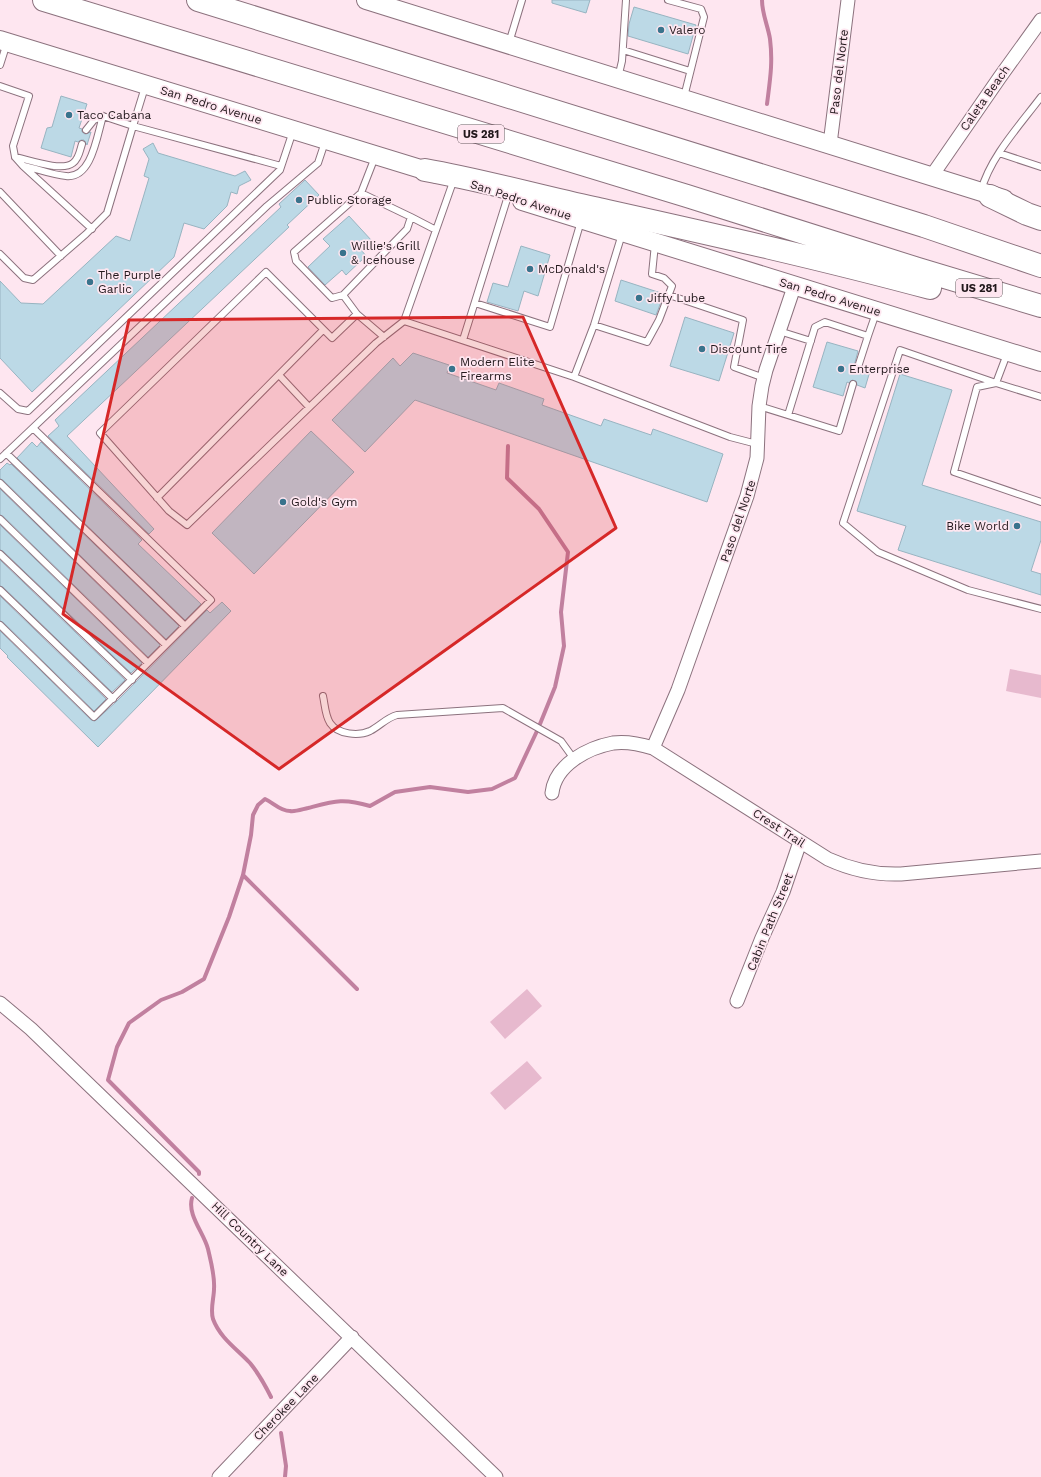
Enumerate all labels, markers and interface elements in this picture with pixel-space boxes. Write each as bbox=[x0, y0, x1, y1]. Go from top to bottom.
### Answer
place label: Valero bbox=[669, 23, 705, 37]
marker: Valero bbox=[656, 25, 666, 35]
street label: Paso del Norte bbox=[827, 28, 851, 115]
street label: Caleta Beach bbox=[957, 63, 1013, 133]
street label: San Pedro Avenue bbox=[159, 83, 264, 127]
place label: Taco Cabana bbox=[77, 108, 152, 122]
marker: Taco Cabana bbox=[64, 110, 74, 120]
road number: US 281 bbox=[458, 125, 504, 143]
street label: San Pedro Avenue bbox=[469, 177, 573, 223]
place label: Public Storage bbox=[307, 193, 392, 207]
marker: Public Storage bbox=[294, 195, 304, 205]
place label: Willie's Grill & Icehouse bbox=[351, 239, 421, 267]
marker: Willie's Grill & Icehouse bbox=[338, 248, 348, 258]
place label: McDonald's bbox=[538, 262, 605, 276]
marker: McDonald's bbox=[525, 264, 535, 274]
place label: The Purple Garlic bbox=[98, 268, 161, 296]
street label: San Pedro Avenue bbox=[778, 275, 883, 319]
marker: The Purple Garlic bbox=[85, 277, 95, 287]
road number: US 281 bbox=[956, 279, 1002, 297]
place label: Jiffy Lube bbox=[647, 291, 705, 305]
marker: Jiffy Lube bbox=[634, 293, 644, 303]
place label: Discount Tire bbox=[710, 342, 788, 356]
marker: Discount Tire bbox=[697, 344, 707, 354]
place label: Modern Elite Firearms bbox=[460, 355, 535, 383]
place label: Enterprise bbox=[849, 362, 910, 376]
marker: Modern Elite Firearms bbox=[447, 364, 457, 374]
marker: Enterprise bbox=[836, 364, 846, 374]
street label: Paso del Norte bbox=[717, 478, 759, 564]
place label: Gold's Gym bbox=[291, 495, 357, 509]
marker: Gold's Gym bbox=[278, 497, 288, 507]
place label: Bike World bbox=[946, 519, 1009, 533]
marker: Bike World bbox=[1012, 521, 1022, 531]
street label: Crest Trail bbox=[750, 806, 808, 850]
street label: Cabin Path Street bbox=[744, 871, 796, 973]
street label: Hill Country Lane bbox=[209, 1199, 291, 1279]
street label: Cherokee Lane bbox=[251, 1371, 321, 1443]

